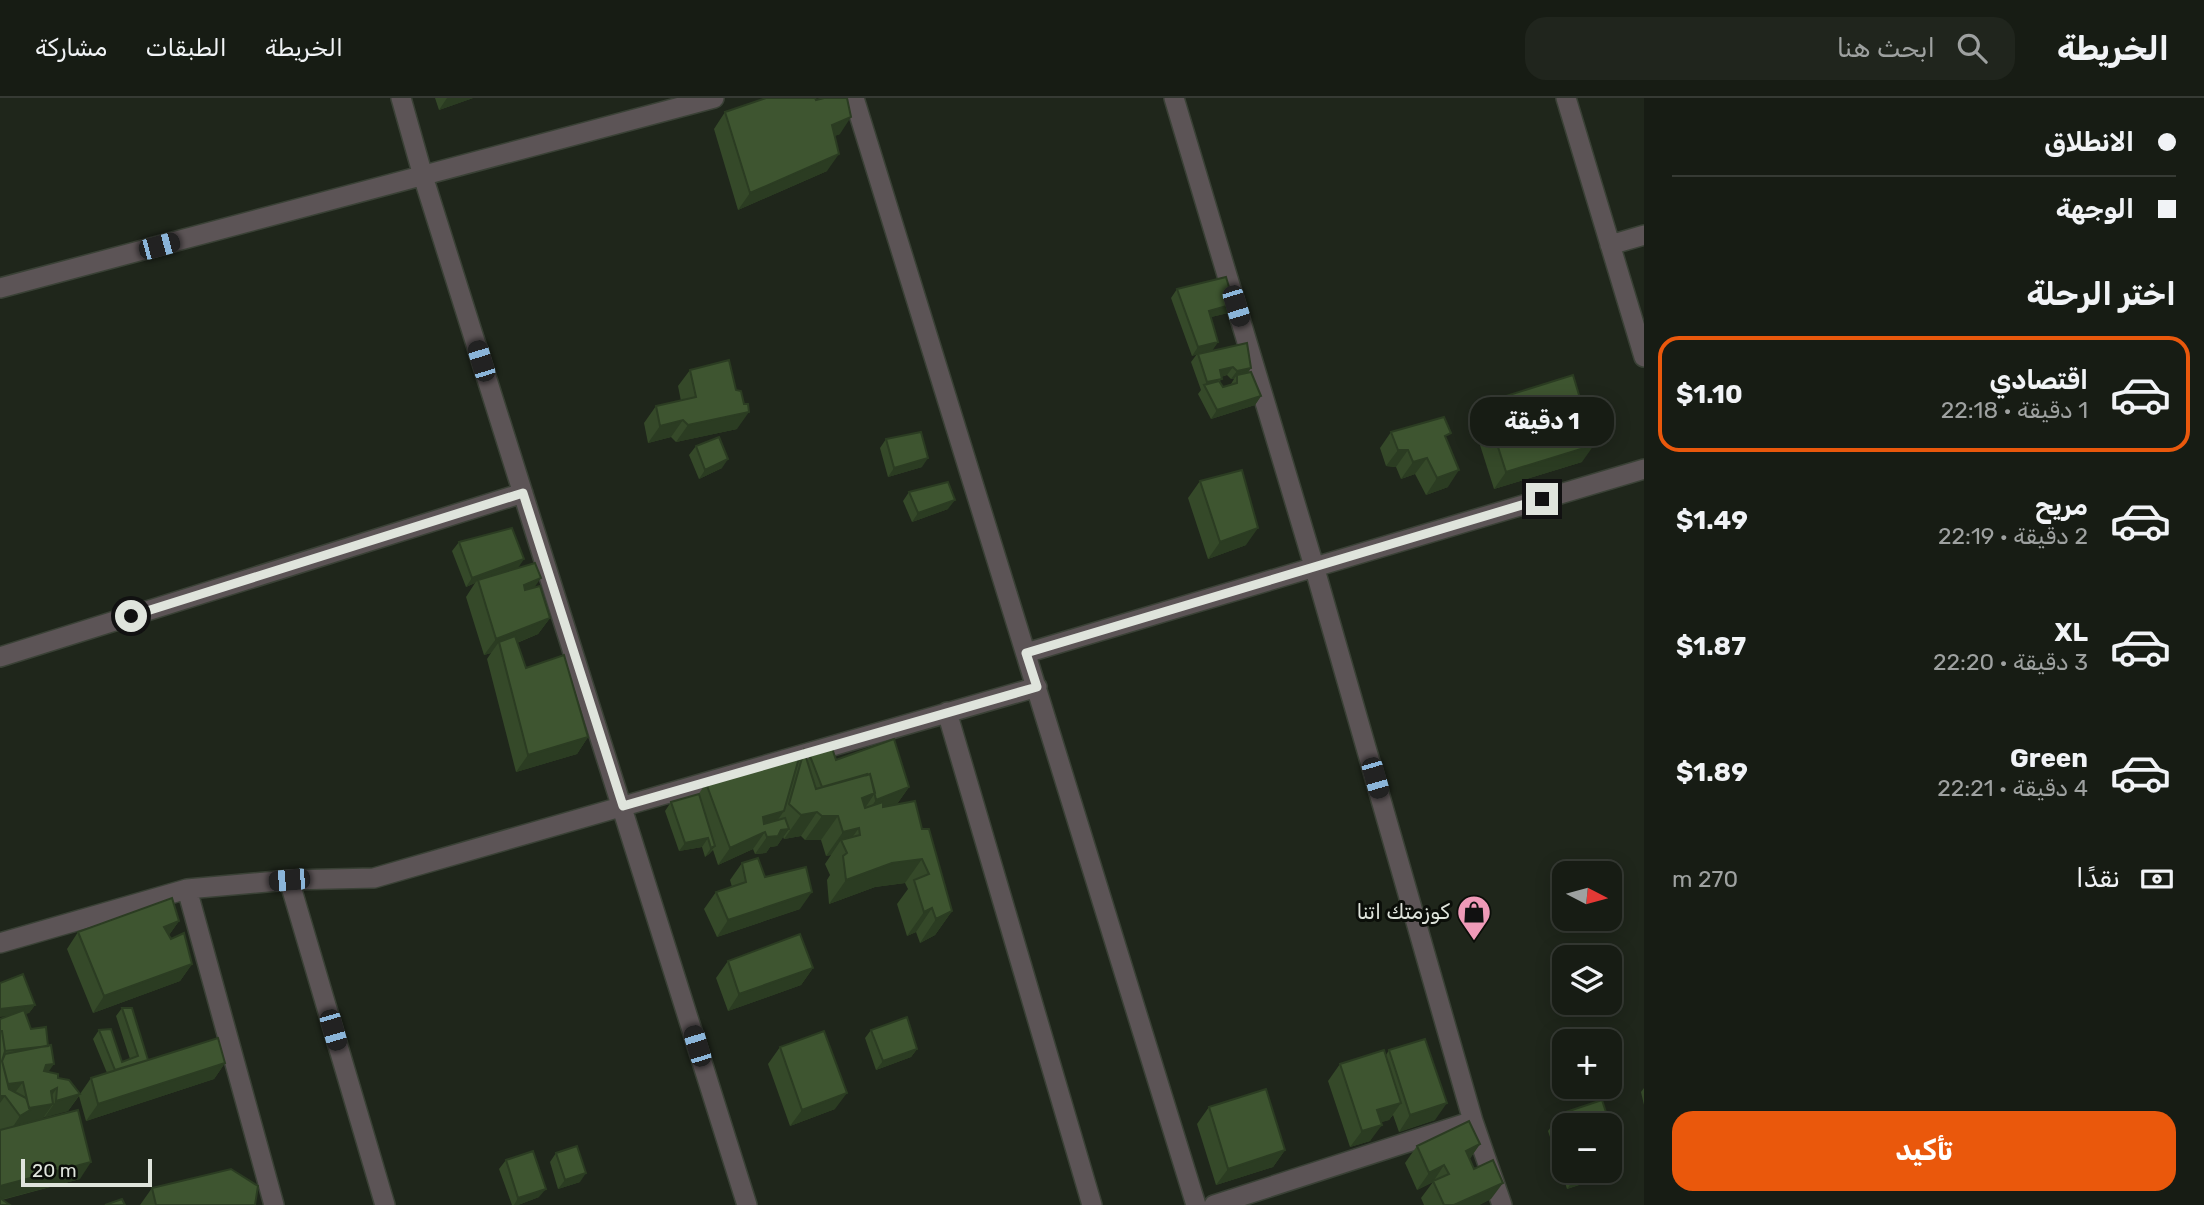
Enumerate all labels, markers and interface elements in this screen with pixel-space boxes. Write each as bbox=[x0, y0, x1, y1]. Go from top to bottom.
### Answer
search box bbox=[1525, 17, 2015, 80]
icon: search bbox=[1953, 29, 1991, 67]
text: الخريطة bbox=[2057, 29, 2169, 68]
text: ابحث هنا bbox=[1837, 33, 1935, 64]
text: مشاركة bbox=[35, 34, 107, 62]
text: الطبقات bbox=[145, 34, 227, 62]
text: الخريطة bbox=[265, 34, 343, 62]
text: الانطلاق bbox=[2044, 127, 2134, 158]
text: الوجهة bbox=[2056, 194, 2134, 225]
car bbox=[136, 230, 183, 262]
text: اختر الرحلة bbox=[2026, 275, 2176, 313]
car bbox=[1220, 283, 1253, 329]
car bbox=[465, 338, 498, 384]
icon: car bbox=[2109, 363, 2172, 426]
text: اقتصادي bbox=[1989, 365, 2088, 396]
text: $1.10 bbox=[1676, 379, 1743, 410]
text: 1 دقيقة · 22:18 bbox=[1941, 396, 2088, 424]
callout: 1 دقيقة bbox=[1470, 398, 1614, 446]
text: 1 دقيقة bbox=[1504, 407, 1580, 435]
route end bbox=[1526, 483, 1558, 515]
icon: car bbox=[2109, 489, 2172, 552]
text: مريح bbox=[2035, 491, 2088, 522]
text: $1.49 bbox=[1676, 505, 1748, 536]
text: 2 دقيقة · 22:19 bbox=[1938, 522, 2088, 550]
route start bbox=[115, 600, 147, 632]
icon: car bbox=[2109, 615, 2172, 678]
text: XL bbox=[2055, 617, 2088, 648]
text: $1.87 bbox=[1676, 631, 1746, 662]
text: 3 دقيقة · 22:20 bbox=[1933, 648, 2088, 676]
icon: car bbox=[2109, 741, 2172, 804]
text: Green bbox=[2010, 743, 2088, 774]
car bbox=[1360, 755, 1391, 801]
text: $1.89 bbox=[1676, 757, 1748, 788]
text: 4 دقيقة · 22:21 bbox=[1937, 774, 2088, 802]
icon: cash bbox=[2138, 860, 2176, 898]
north arrow bbox=[1552, 861, 1622, 931]
map controls bbox=[1552, 861, 1622, 1183]
text: نقدًا bbox=[2076, 863, 2120, 894]
text: 270 m bbox=[1672, 865, 1738, 893]
car bbox=[268, 868, 311, 892]
shop icon: كوزمتك اتنا bbox=[1455, 893, 1493, 942]
place label: كوزمتك اتنا bbox=[1356, 899, 1451, 924]
button: layers bbox=[1552, 945, 1622, 1015]
car bbox=[318, 1007, 349, 1053]
car bbox=[681, 1023, 714, 1069]
button: + bbox=[1552, 1029, 1622, 1099]
button: تأكيد bbox=[1672, 1111, 2176, 1191]
button: − bbox=[1552, 1113, 1622, 1183]
scale bar bbox=[21, 1156, 152, 1188]
text: 20 m bbox=[32, 1159, 77, 1182]

